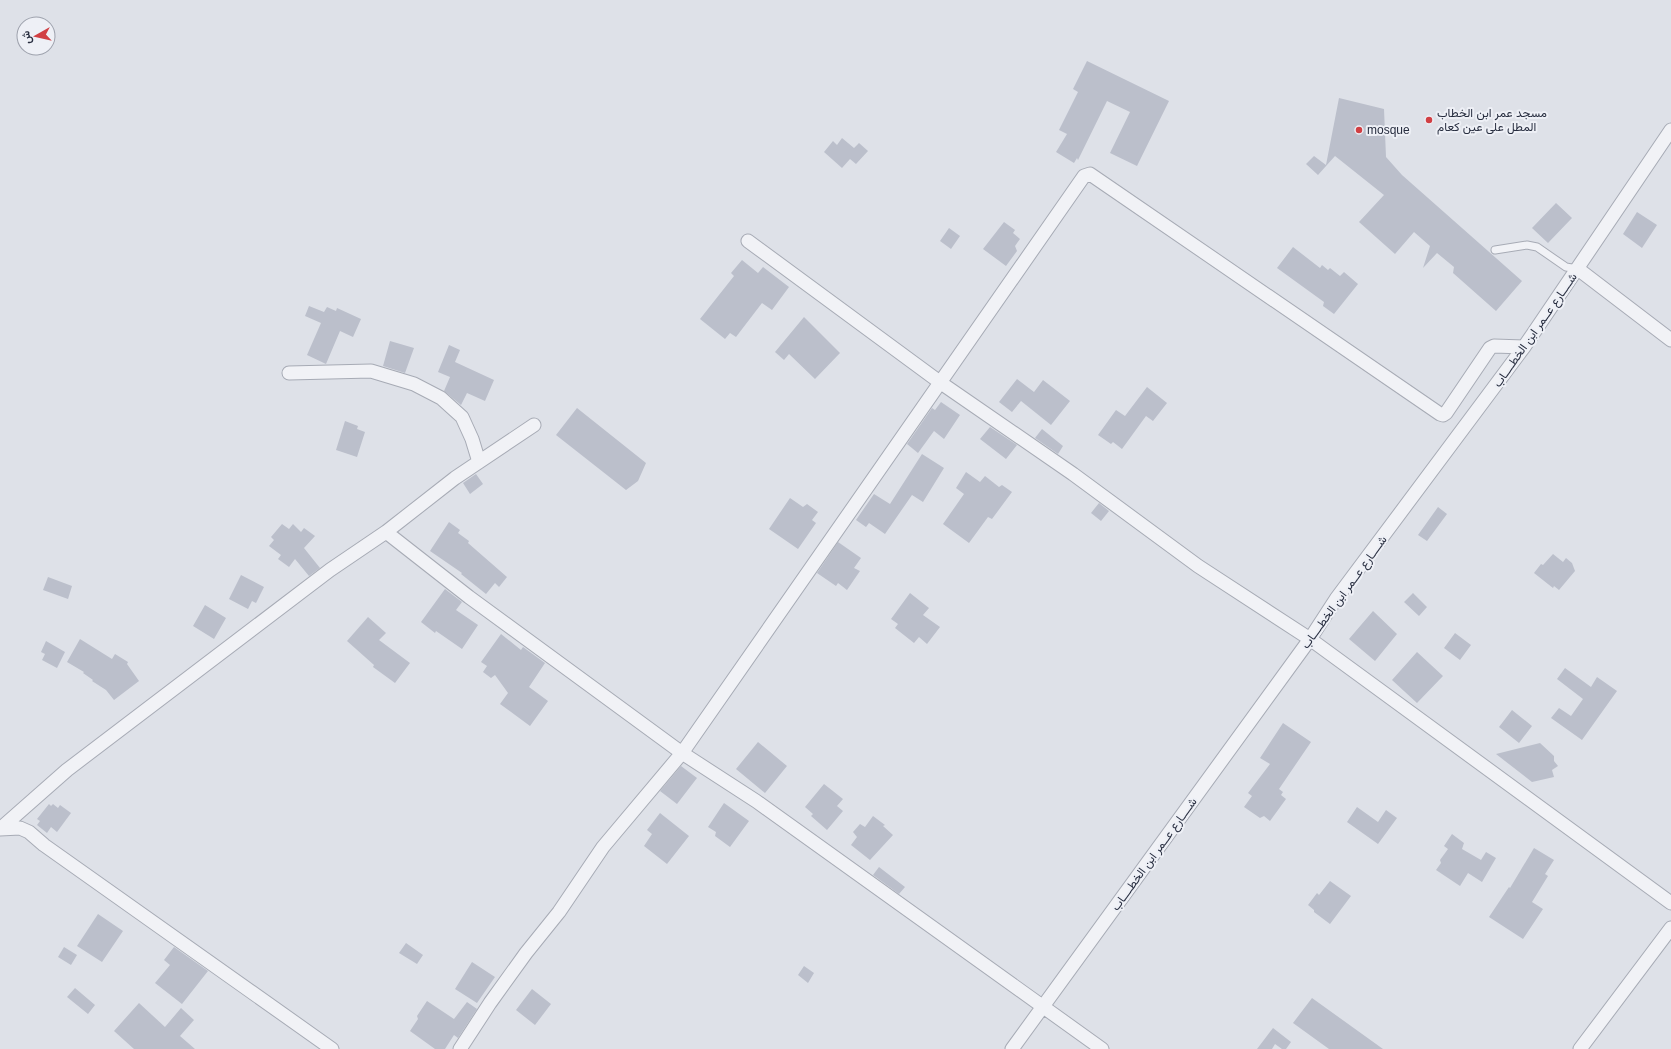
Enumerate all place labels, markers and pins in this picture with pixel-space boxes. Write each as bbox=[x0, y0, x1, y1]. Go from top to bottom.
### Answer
place label: مسجد عمر ابن الخطاب المطل على عين كعام bbox=[1437, 106, 1547, 135]
marker: مسجد عمر ابن الخطاب المطل على عين كعام bbox=[1424, 115, 1434, 125]
place label: mosque bbox=[1367, 123, 1410, 137]
marker: mosque bbox=[1354, 125, 1364, 135]

